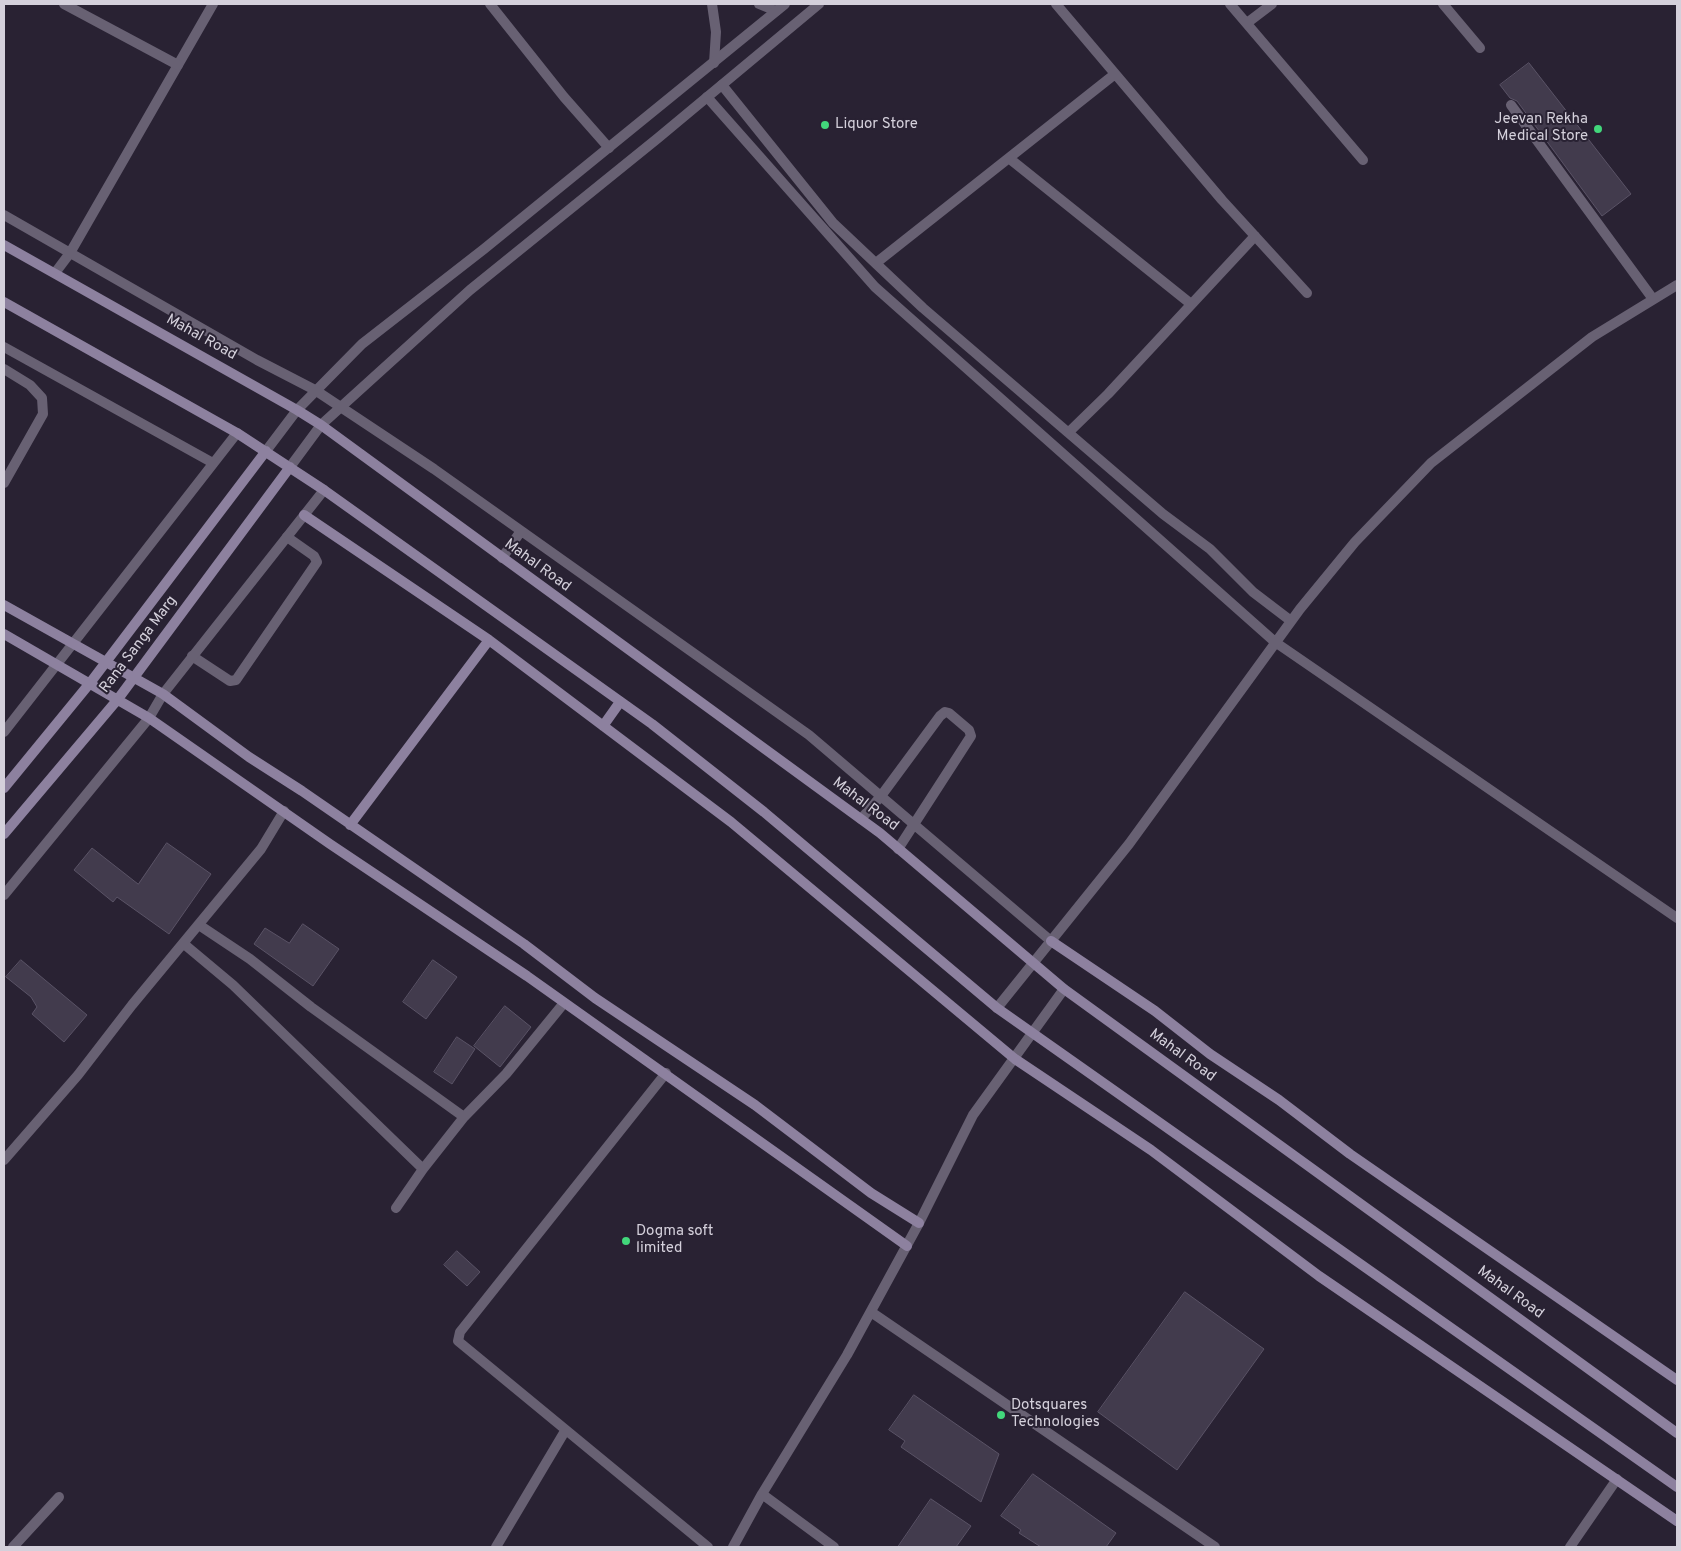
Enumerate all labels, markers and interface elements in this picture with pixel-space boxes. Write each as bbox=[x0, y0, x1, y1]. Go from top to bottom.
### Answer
place label: Jeevan Rekha Medical Store bbox=[1494, 111, 1588, 146]
place label: Liquor Store bbox=[835, 116, 918, 134]
marker: Liquor Store bbox=[819, 119, 831, 131]
marker: Jeevan Rekha Medical Store bbox=[1592, 123, 1604, 135]
street label: Mahal Road bbox=[162, 311, 240, 365]
street label: Mahal Road bbox=[500, 536, 574, 596]
street label: Rana Sanga Marg bbox=[97, 593, 181, 697]
street label: Mahal Road bbox=[828, 774, 902, 836]
street label: Mahal Road bbox=[1145, 1026, 1219, 1086]
place label: Dogma soft limited bbox=[636, 1223, 713, 1258]
marker: Dogma soft limited bbox=[620, 1235, 632, 1247]
street label: Mahal Road bbox=[1473, 1263, 1547, 1323]
place label: Dotsquares Technologies bbox=[1011, 1397, 1100, 1432]
marker: Dotsquares Technologies bbox=[995, 1409, 1007, 1421]

